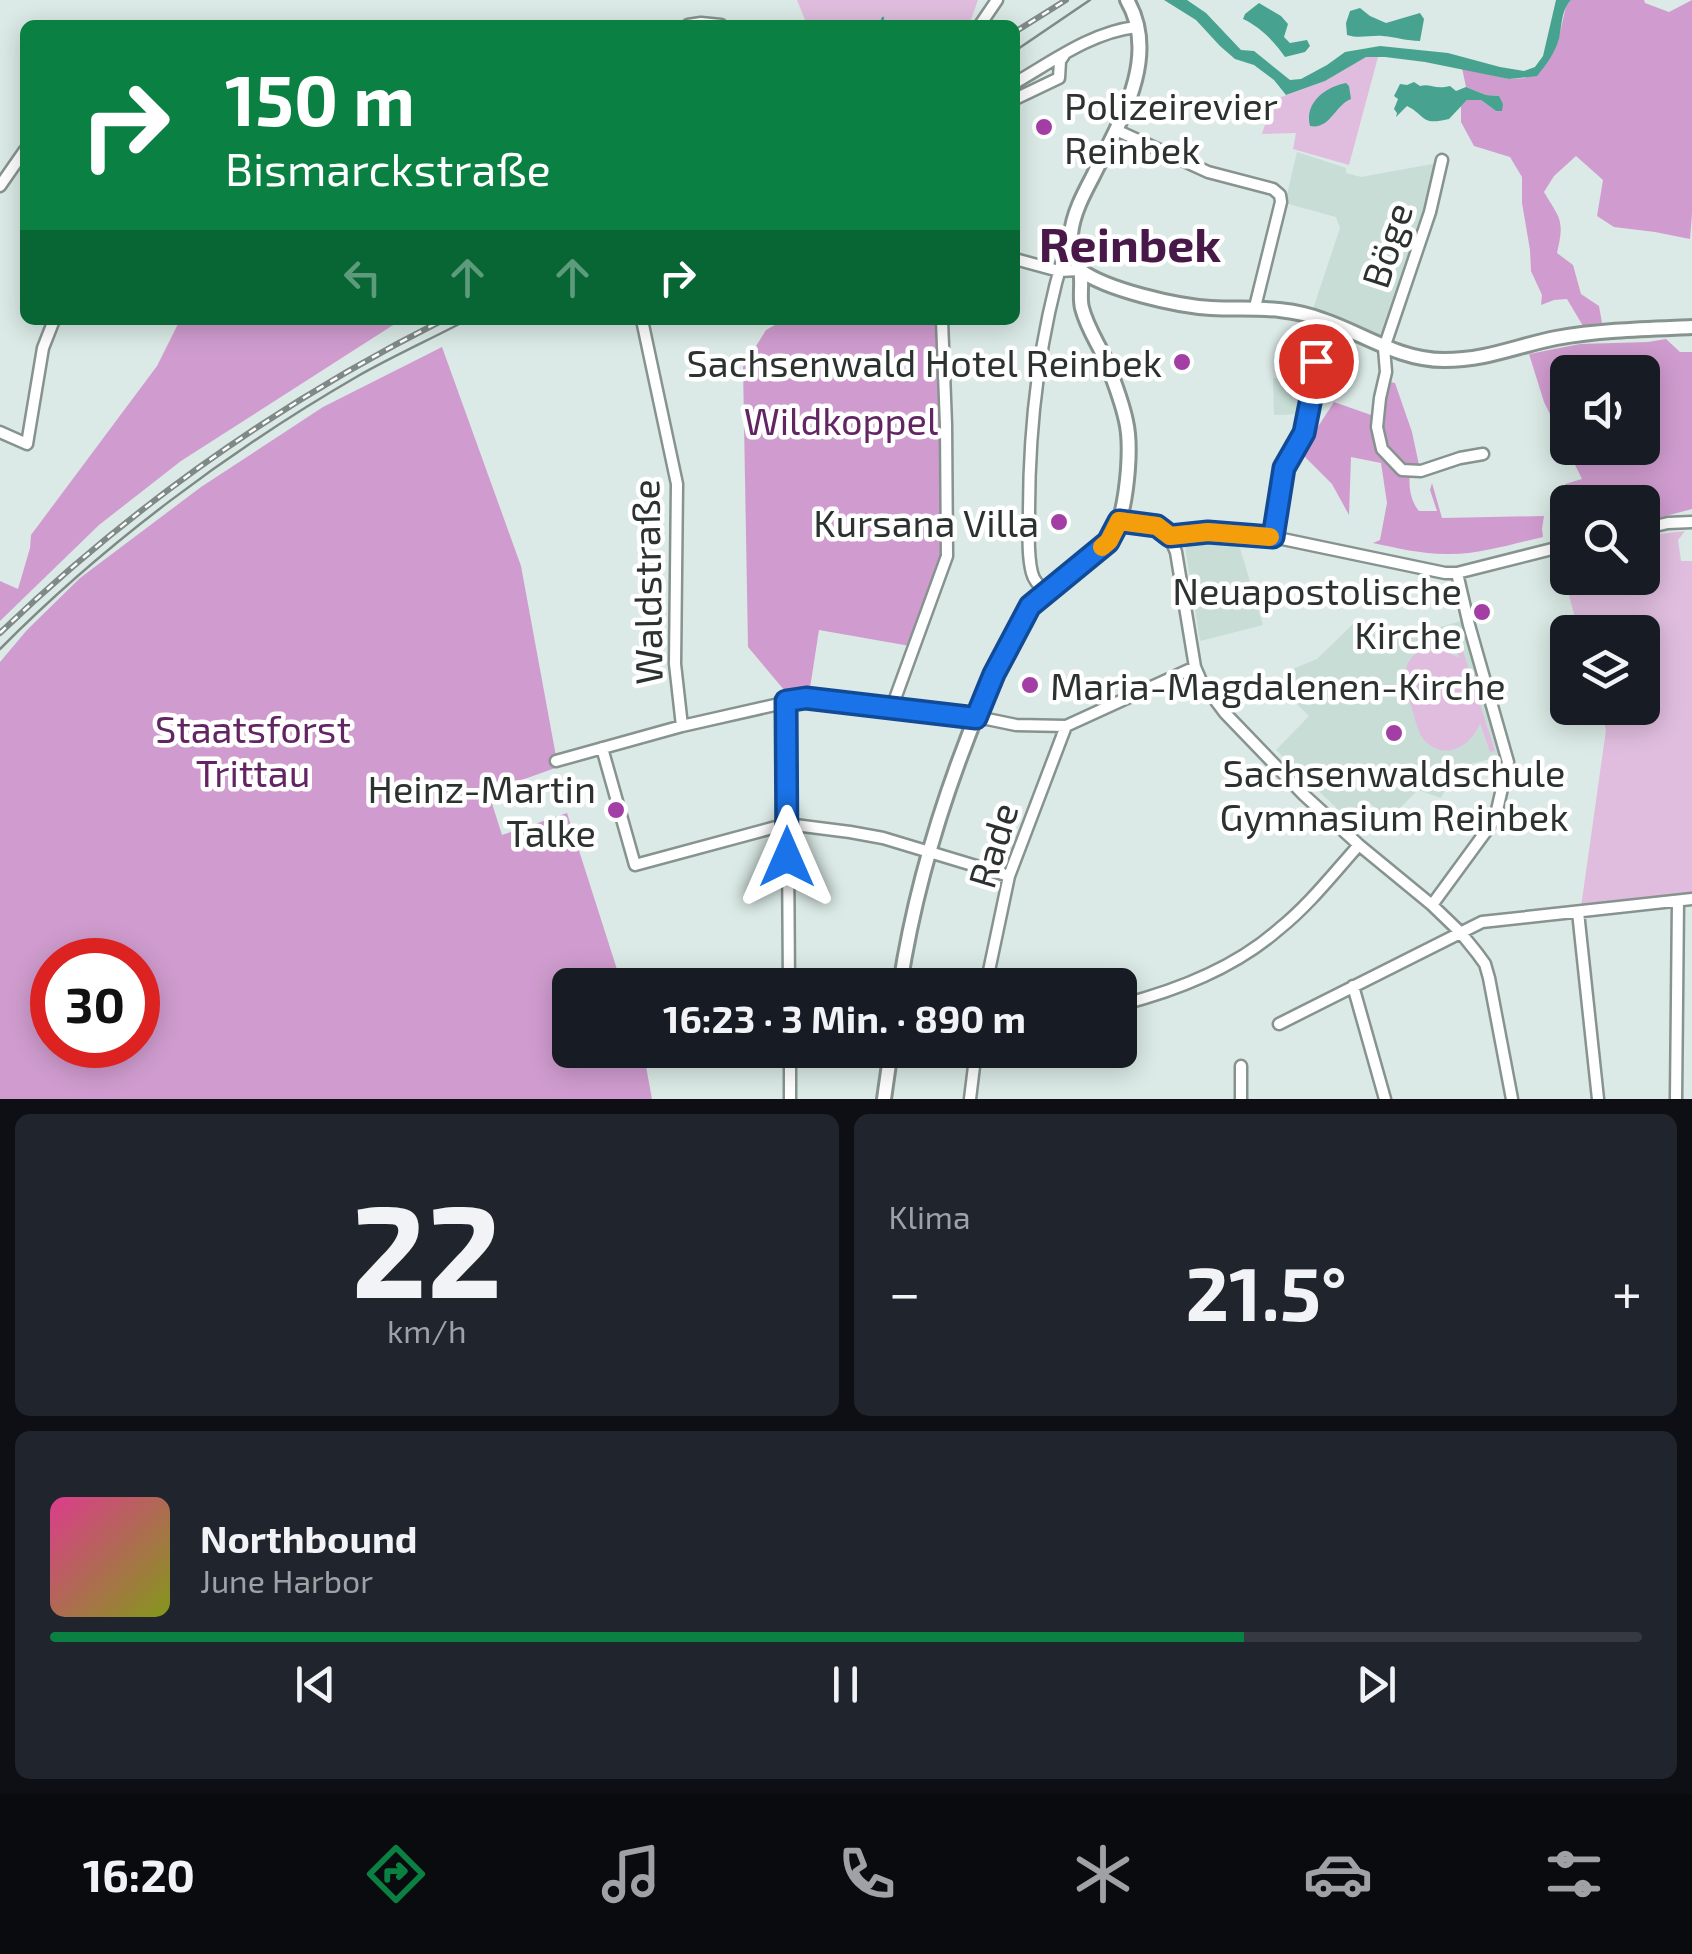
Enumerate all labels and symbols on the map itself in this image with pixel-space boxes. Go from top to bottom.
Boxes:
place label: Polizeirevier Reinbek [1064,82,1278,172]
marker: Polizeirevier Reinbek [1033,116,1055,138]
street label: Böge [1351,197,1421,293]
district label: Reinbek [1039,214,1221,272]
pin [1274,319,1359,404]
place label: Sachsenwald Hotel Reinbek [687,339,1162,385]
marker: Sachsenwald Hotel Reinbek [1171,351,1193,373]
park label: Wildkoppel [744,397,938,443]
street label: Waldstraße [621,479,671,685]
place label: Kursana Villa [813,499,1039,545]
marker: Kursana Villa [1048,511,1070,533]
place label: Neuapostolische Kirche [1172,567,1462,657]
marker: Neuapostolische Kirche [1471,601,1493,623]
place label: Maria-Magdalenen-Kirche [1050,662,1506,708]
marker: Maria-Magdalenen-Kirche [1019,674,1041,696]
park label: Staatsforst Trittau [155,705,351,795]
marker: Sachsenwaldschule Gymnasium Reinbek [1383,722,1405,744]
place label: Sachsenwaldschule Gymnasium Reinbek [1220,749,1568,839]
place label: Heinz-Martin Talke [368,765,596,855]
street label: Rade [957,797,1027,893]
marker: Heinz-Martin Talke [605,799,627,821]
position arrow [735,805,839,909]
speed limit sign: 30 [30,938,160,1068]

